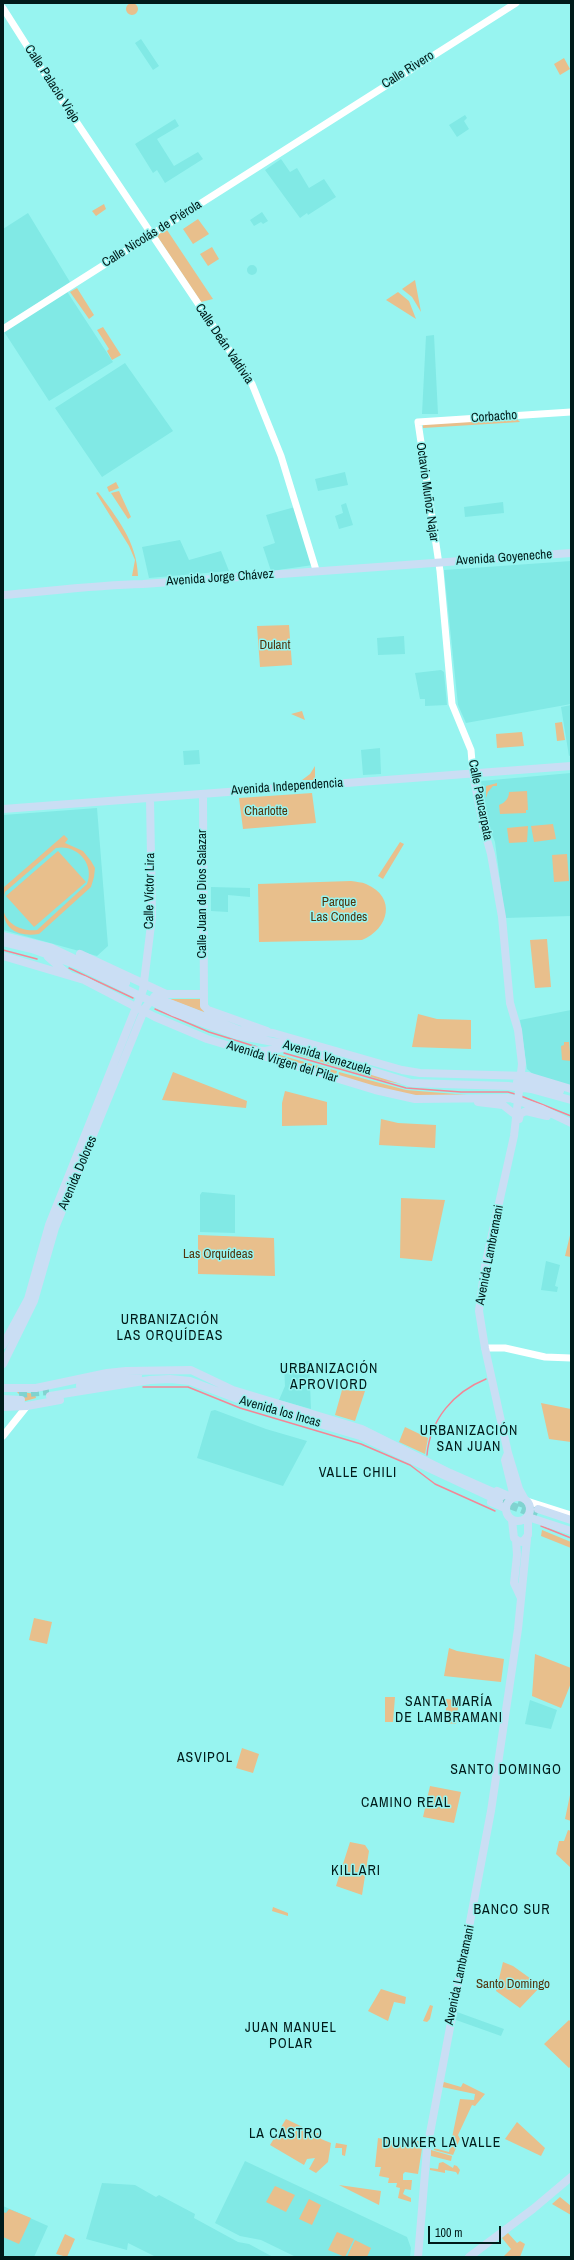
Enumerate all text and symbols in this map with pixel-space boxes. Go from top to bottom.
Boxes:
street label: Calle Palacio Viejo [21,42,83,126]
street label: Calle Rivero [379,48,437,92]
street label: Calle Nicolás de Piérola [99,197,205,271]
street label: Calle Deán Valdivia [191,301,257,387]
street label: Corbacho [470,408,518,426]
street label: Octavio Muñoz Najar [412,441,442,543]
street label: Avenida Goyeneche [455,547,553,569]
street label: Avenida Jorge Chávez [166,566,274,590]
park label: Dulant [260,638,290,654]
street label: Calle Paucarpata [465,758,495,842]
street label: Avenida Independencia [230,775,344,799]
park label: Charlotte [244,804,288,820]
street label: Calle Juan de Dios Salazar [195,829,211,959]
street label: Calle Víctor Lira [142,853,158,929]
park label: Parque Las Condes [311,895,367,926]
street label: Avenida Venezuela [281,1037,373,1079]
street label: Avenida Virgen del Pilar [225,1038,339,1086]
street label: Avenida Dolores [55,1134,101,1212]
street label: Avenida Lambramani [473,1204,507,1306]
park label: Las Orquídeas [183,1247,253,1263]
district label: URBANIZACIÓN LAS ORQUÍDEAS [117,1312,223,1344]
district label: URBANIZACIÓN APROVIORD [280,1361,378,1394]
street label: Avenida los Incas [237,1393,323,1431]
district label: URBANIZACIÓN SAN JUAN [420,1423,518,1456]
district label: VALLE CHILI [319,1465,397,1481]
district label: SANTA MARÍA DE LAMBRAMANI [395,1694,503,1726]
district label: ASVIPOL [177,1750,233,1766]
district label: SANTO DOMINGO [450,1762,562,1778]
district label: CAMINO REAL [361,1795,451,1811]
district label: KILLARI [331,1863,381,1879]
district label: BANCO SUR [473,1902,551,1918]
street label: Avenida Lambramani [442,1924,478,2026]
park label: Santo Domingo [476,1977,550,1993]
district label: JUAN MANUEL POLAR [245,2020,337,2052]
district label: LA CASTRO [249,2126,323,2142]
district label: DUNKER LA VALLE [383,2135,501,2151]
scale bar [430,2218,503,2244]
text: 100 m [435,2225,462,2241]

